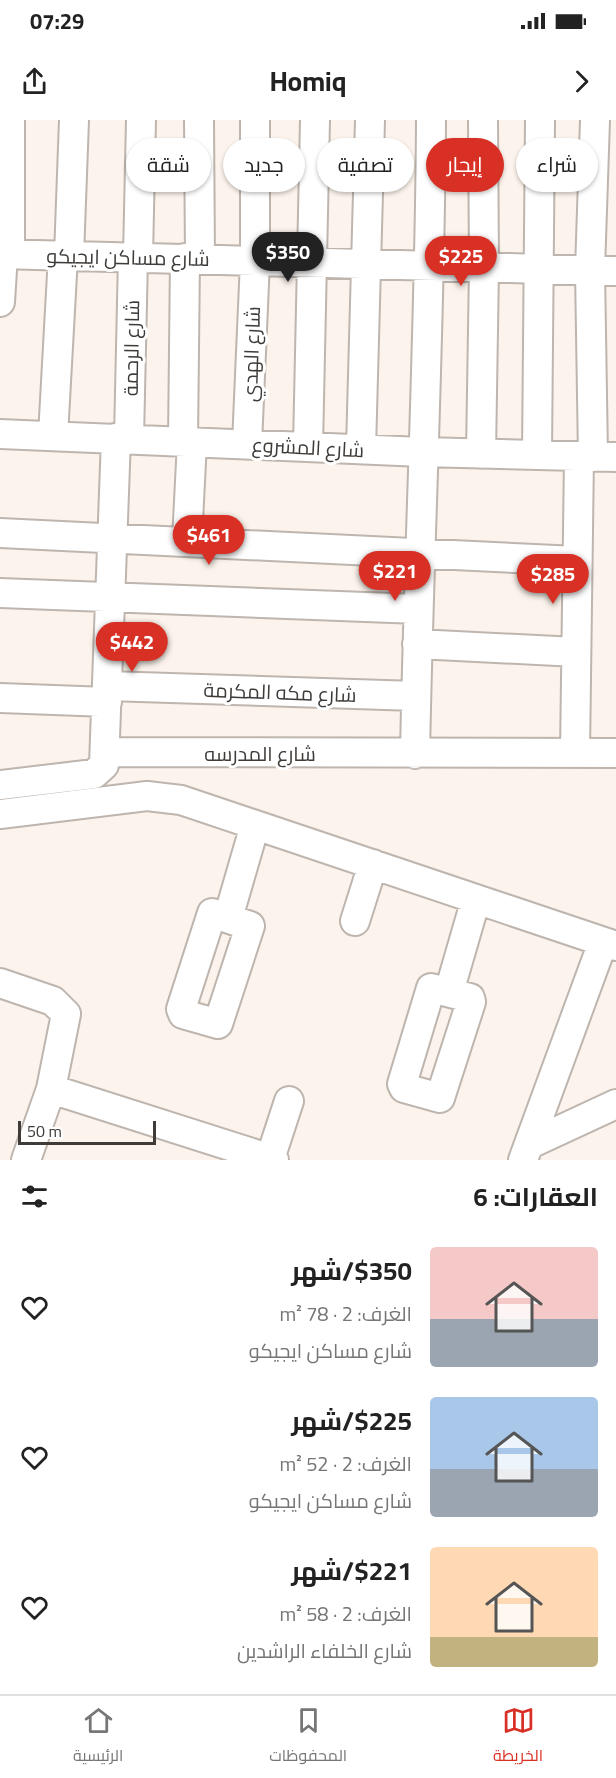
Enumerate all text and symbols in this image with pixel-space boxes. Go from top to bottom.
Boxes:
text: 07:29 [30,0,84,42]
text: Homiq [270,56,346,106]
icon: share [18,65,51,98]
icon: forward [565,65,598,98]
chip: شقة [126,138,211,192]
chip: جديد [223,138,305,192]
chip: تصفية [317,138,414,192]
chip: إيجار [426,138,504,192]
chip: شراء [516,138,598,192]
pin: $350 [252,232,324,283]
text: $350 [266,233,310,270]
pin: $225 [425,236,497,287]
street label: شارع مساكن ايجيكو [46,237,210,277]
text: $225 [439,237,483,274]
street label: شارع الرحمة [112,300,150,396]
street label: شارع الهدي [231,305,271,403]
street label: شارع المشروع [251,426,365,468]
pin: $461 [173,515,245,566]
text: $461 [187,516,231,553]
pin: $221 [359,551,431,602]
text: $221 [373,552,417,589]
pin: $285 [517,554,589,605]
text: $285 [531,555,575,592]
pin: $442 [96,622,168,673]
text: $442 [110,623,154,660]
street label: شارع مكه المكرمة [203,671,357,713]
street label: شارع المدرسه [204,735,316,772]
text: 50 m [27,1116,62,1146]
scale bar [18,1118,156,1145]
text: العقارات: 6 [473,1172,598,1221]
icon: filters [18,1180,51,1213]
text: $350/شهر [291,1246,412,1295]
icon: home [478,1271,550,1343]
icon: heart [18,1291,51,1324]
text: الغرف: 2 · 78 m² [279,1295,412,1332]
text: شارع مساكن ايجيكو [249,1332,412,1369]
text: $225/شهر [291,1396,412,1445]
icon: home [478,1421,550,1493]
icon: heart [18,1441,51,1474]
text: الغرف: 2 · 52 m² [279,1445,412,1482]
text: شارع مساكن ايجيكو [249,1482,412,1519]
text: $221/شهر [291,1546,412,1595]
icon: home [478,1571,550,1643]
icon: heart [18,1591,51,1624]
text: الغرف: 2 · 58 m² [279,1595,412,1632]
text: شارع الخلفاء الراشدين [237,1632,412,1669]
tab: الرئيسية [73,1704,123,1770]
tab: المحفوظات [269,1704,347,1770]
tab: الخريطة [493,1704,543,1770]

